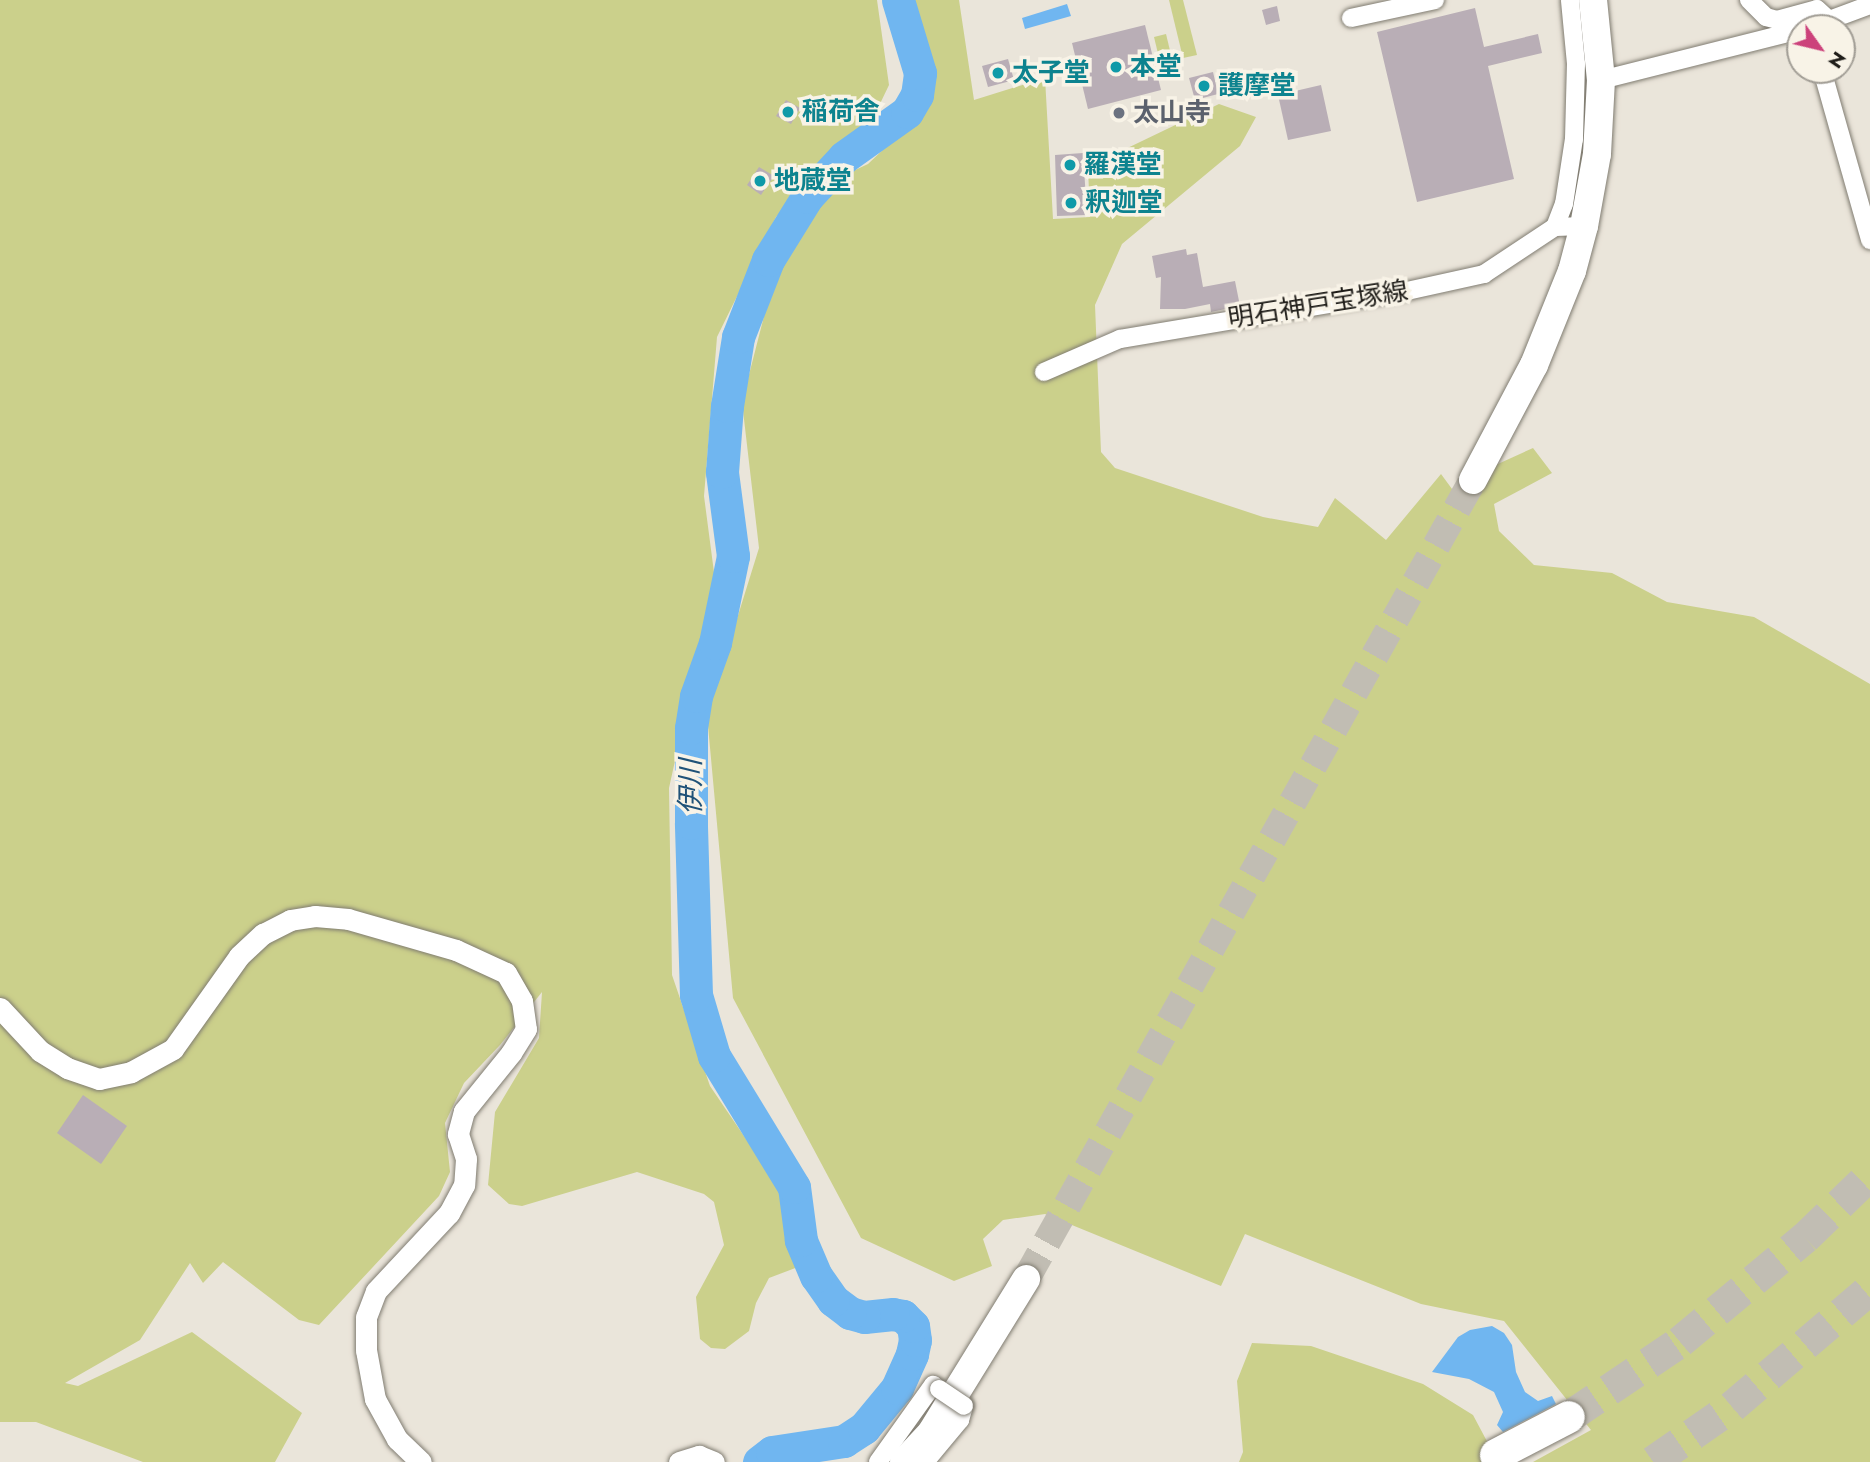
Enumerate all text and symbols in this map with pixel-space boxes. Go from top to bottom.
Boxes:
north arrow [1786,14,1856,84]
text: N [1822,46,1853,74]
place label: 本堂 [1130,51,1182,83]
place label: 太子堂 [1012,57,1090,89]
marker: 本堂 [1108,59,1124,75]
marker: 太子堂 [990,65,1006,81]
place label: 護摩堂 [1218,70,1296,102]
marker: 護摩堂 [1196,78,1212,94]
place label: 稲荷舎 [802,96,880,128]
place label: 太山寺 [1133,97,1211,129]
marker: 稲荷舎 [780,104,796,120]
marker: 太山寺 [1111,105,1127,121]
place label: 羅漢堂 [1084,149,1162,181]
marker: 羅漢堂 [1062,157,1078,173]
place label: 地蔵堂 [774,165,852,197]
marker: 地蔵堂 [752,173,768,189]
place label: 釈迦堂 [1085,187,1163,219]
marker: 釈迦堂 [1063,195,1079,211]
street label: 明石神戸宝塚線 [1226,275,1410,335]
water label: 伊川 [674,759,708,815]

